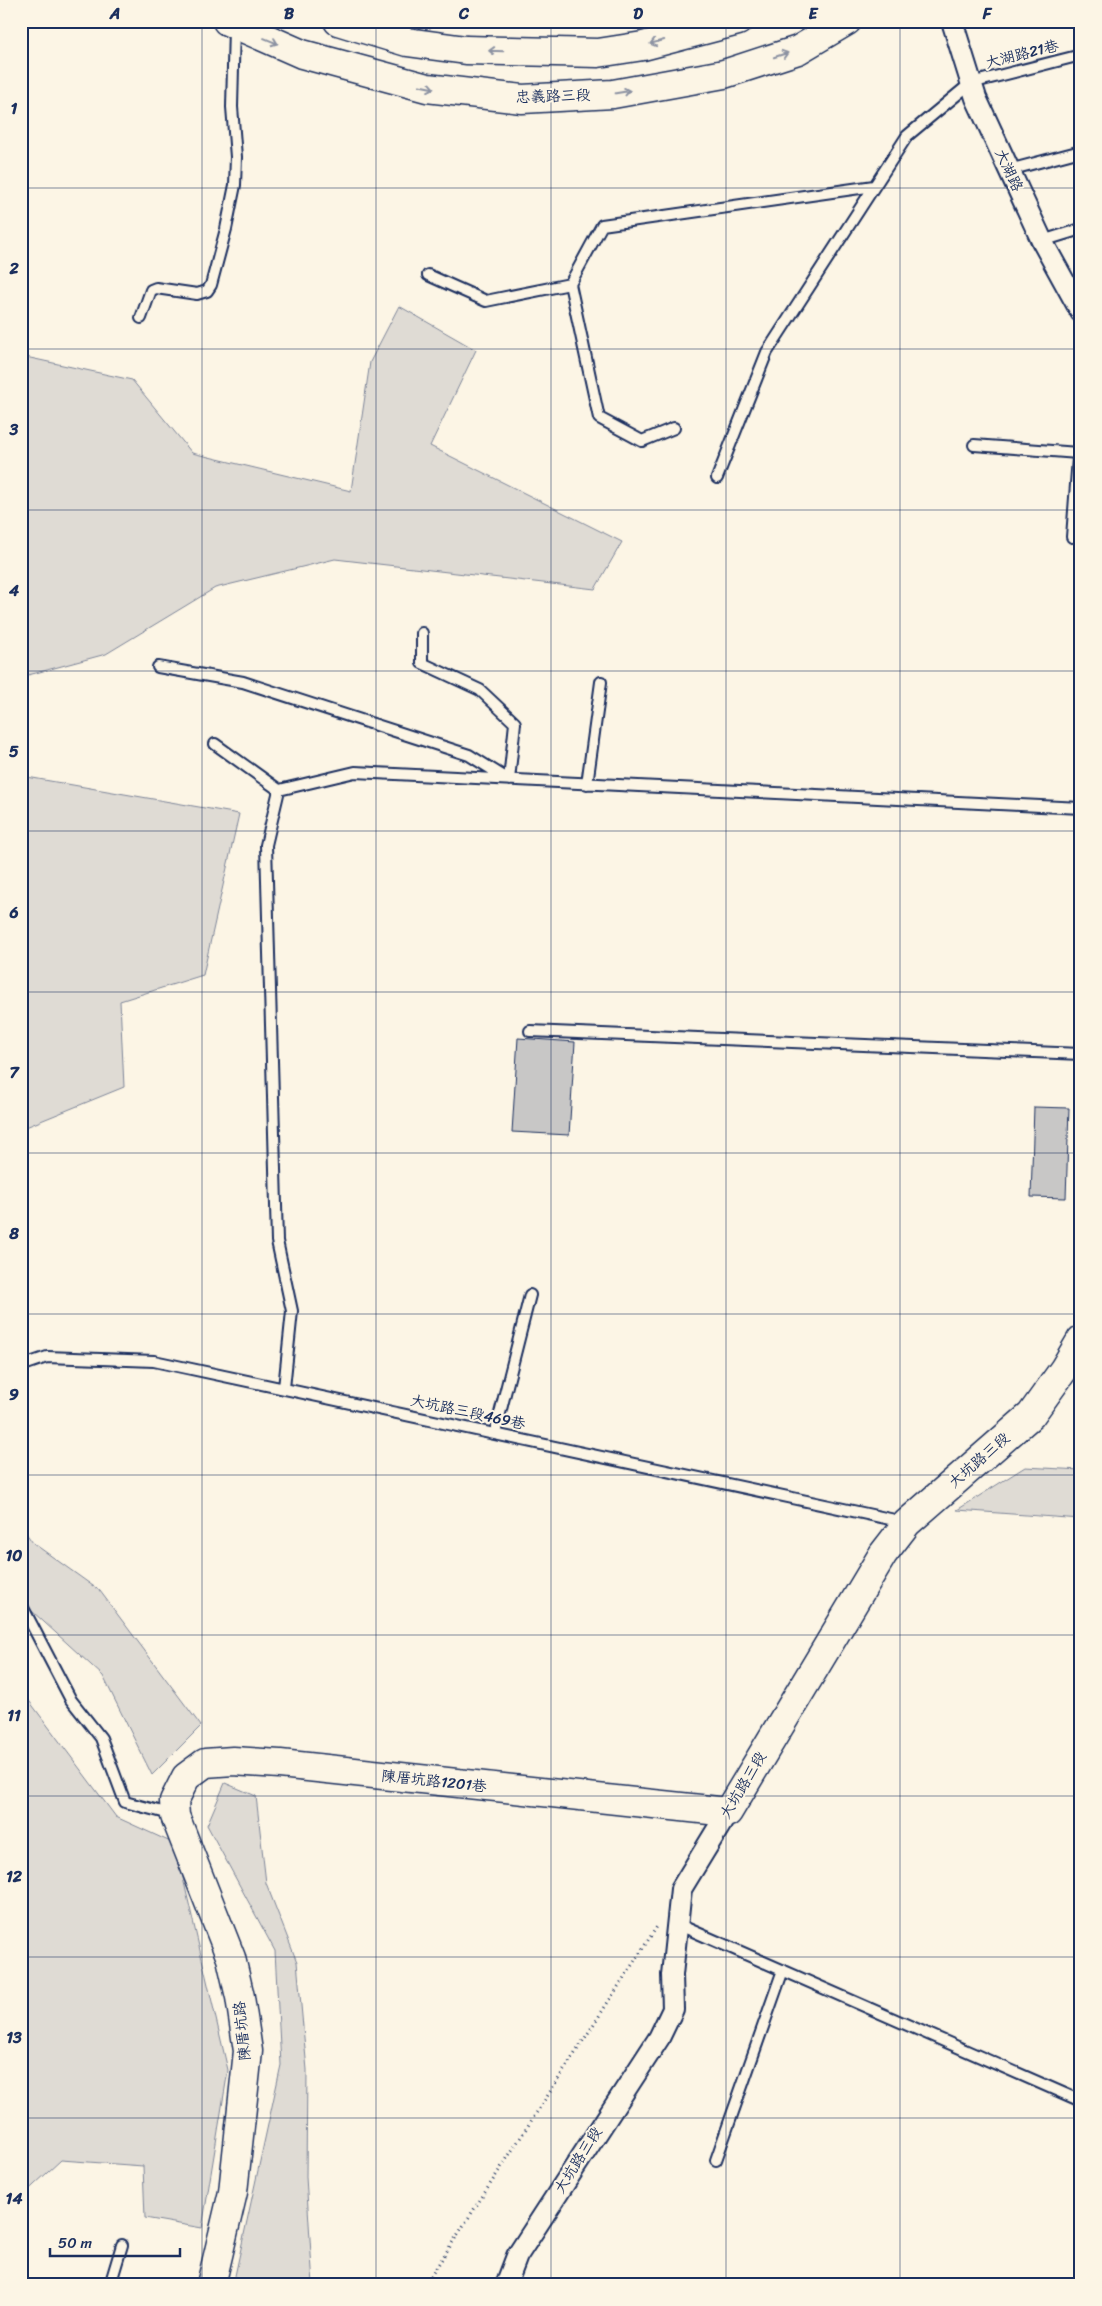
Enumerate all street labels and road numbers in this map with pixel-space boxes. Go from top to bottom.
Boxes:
street label: 大湖路21巷 [982,32,1062,76]
street label: 忠義路三段 [515,82,591,110]
street label: 大湖路 [988,144,1030,196]
street label: 大坑路三段469巷 [408,1387,528,1437]
street label: 大坑路三段 [942,1426,1016,1494]
street label: 大坑路三段 [713,1746,773,1824]
street label: 陳厝坑路1201巷 [380,1763,488,1799]
street label: 陳厝坑路 [226,2000,258,2062]
street label: 大坑路三段 [547,2121,609,2199]

